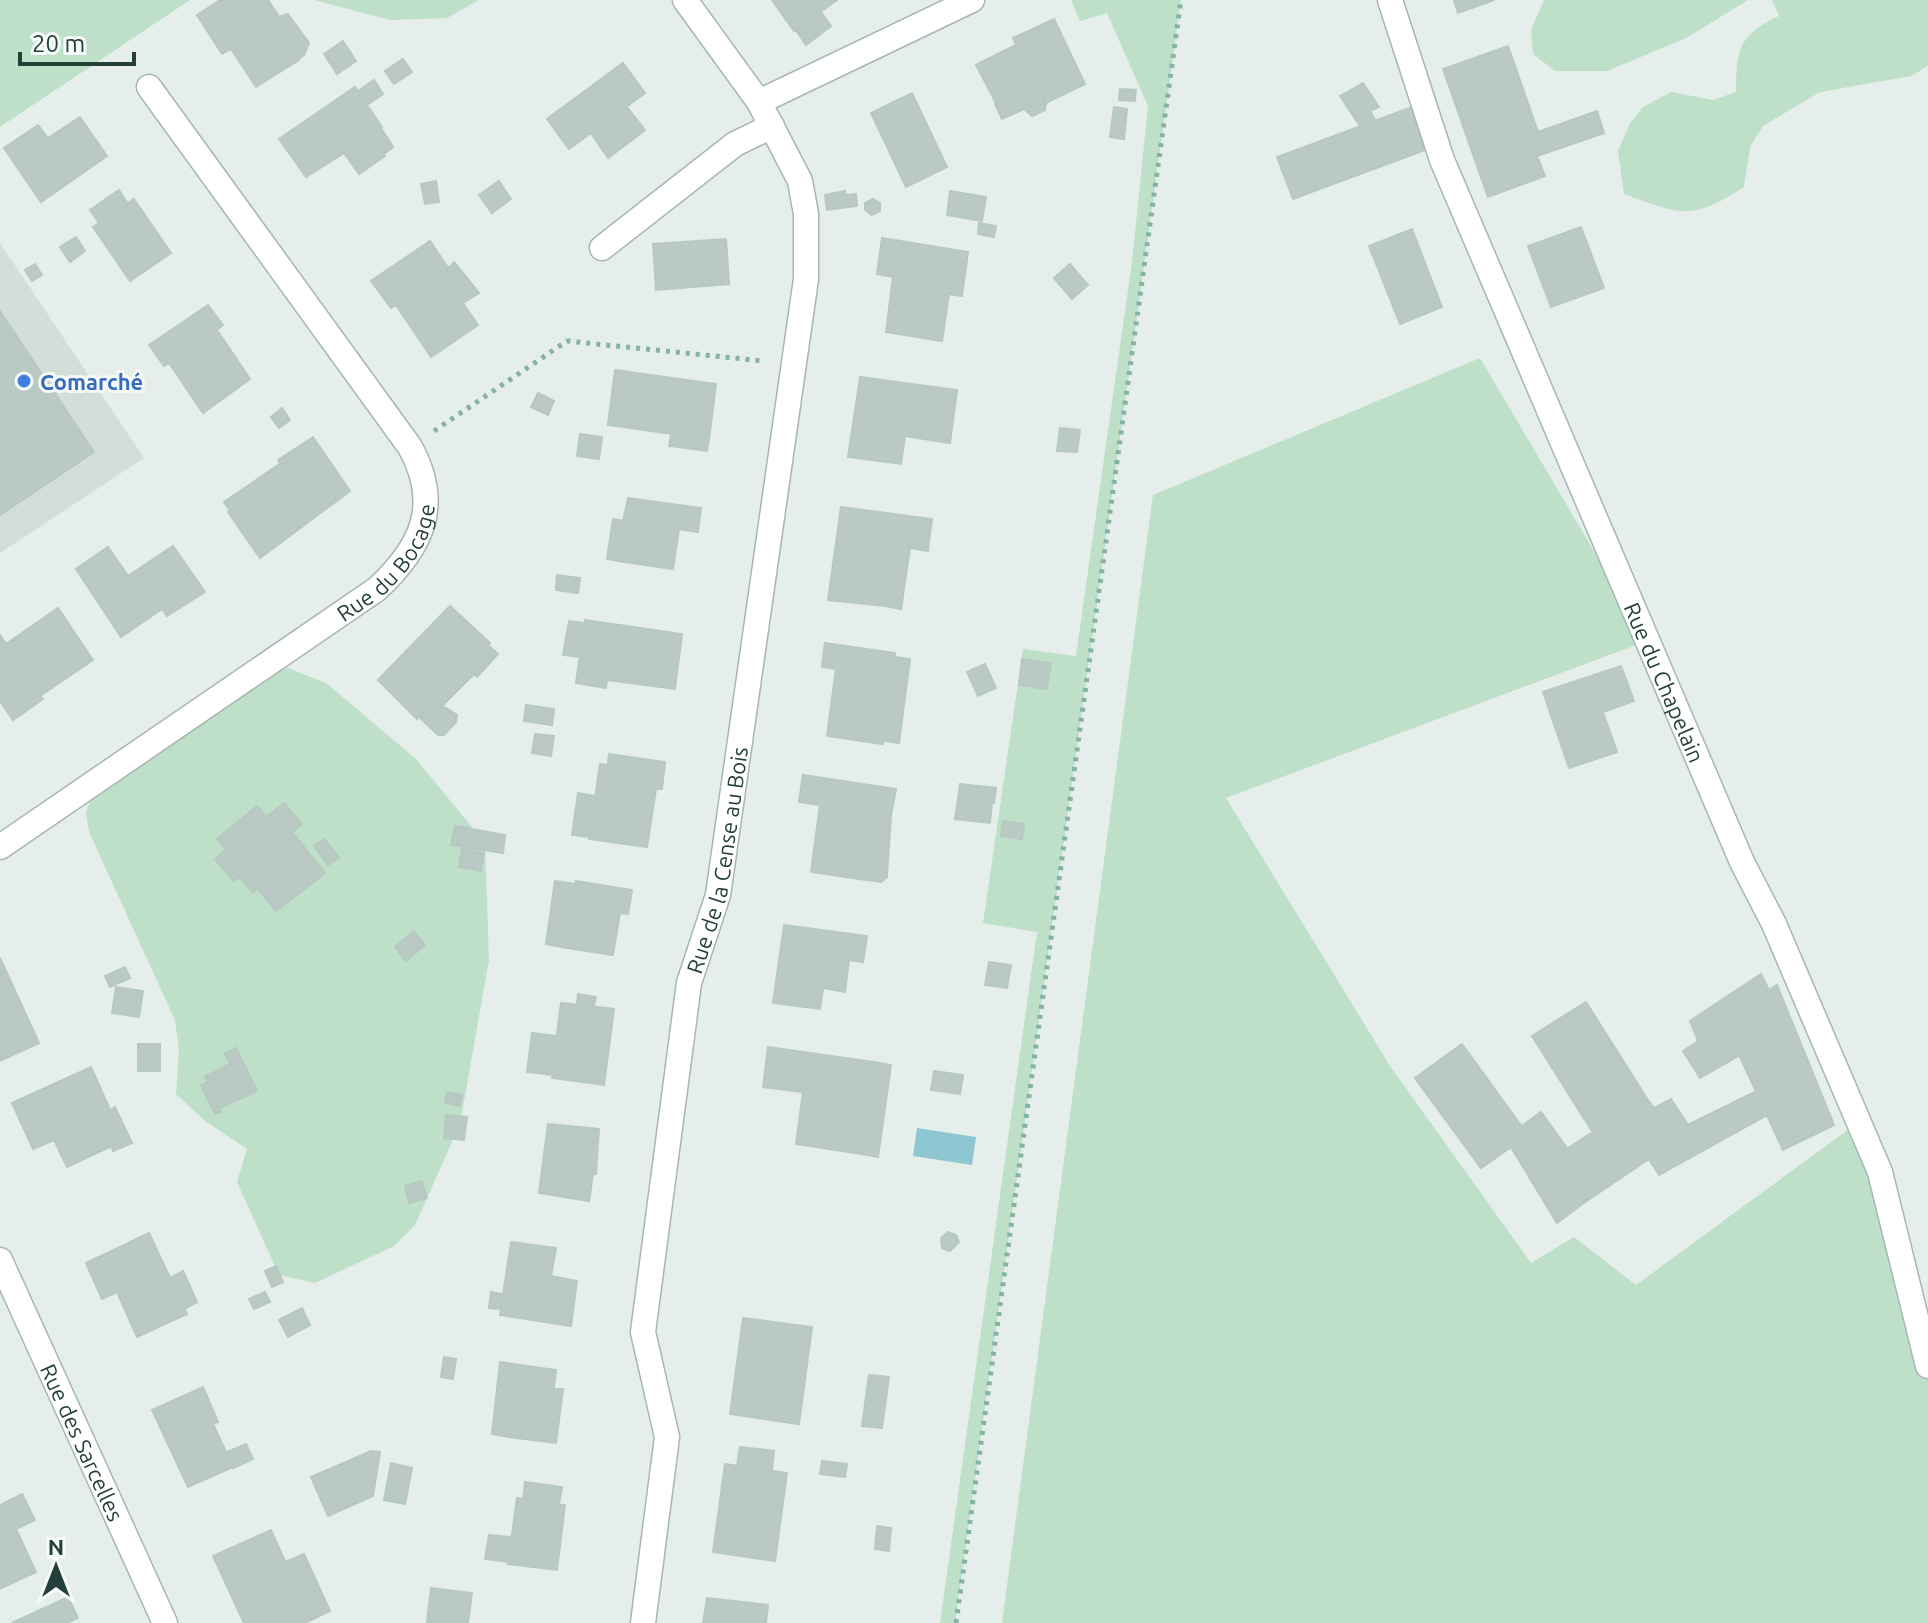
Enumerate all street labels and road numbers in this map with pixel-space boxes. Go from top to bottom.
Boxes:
street label: Rue du Bocage [332,502,438,626]
street label: Rue du Chapelain [1620,598,1710,766]
street label: Rue de la Cense au Bois [681,745,752,976]
street label: Rue des Sarcelles [36,1360,129,1525]

